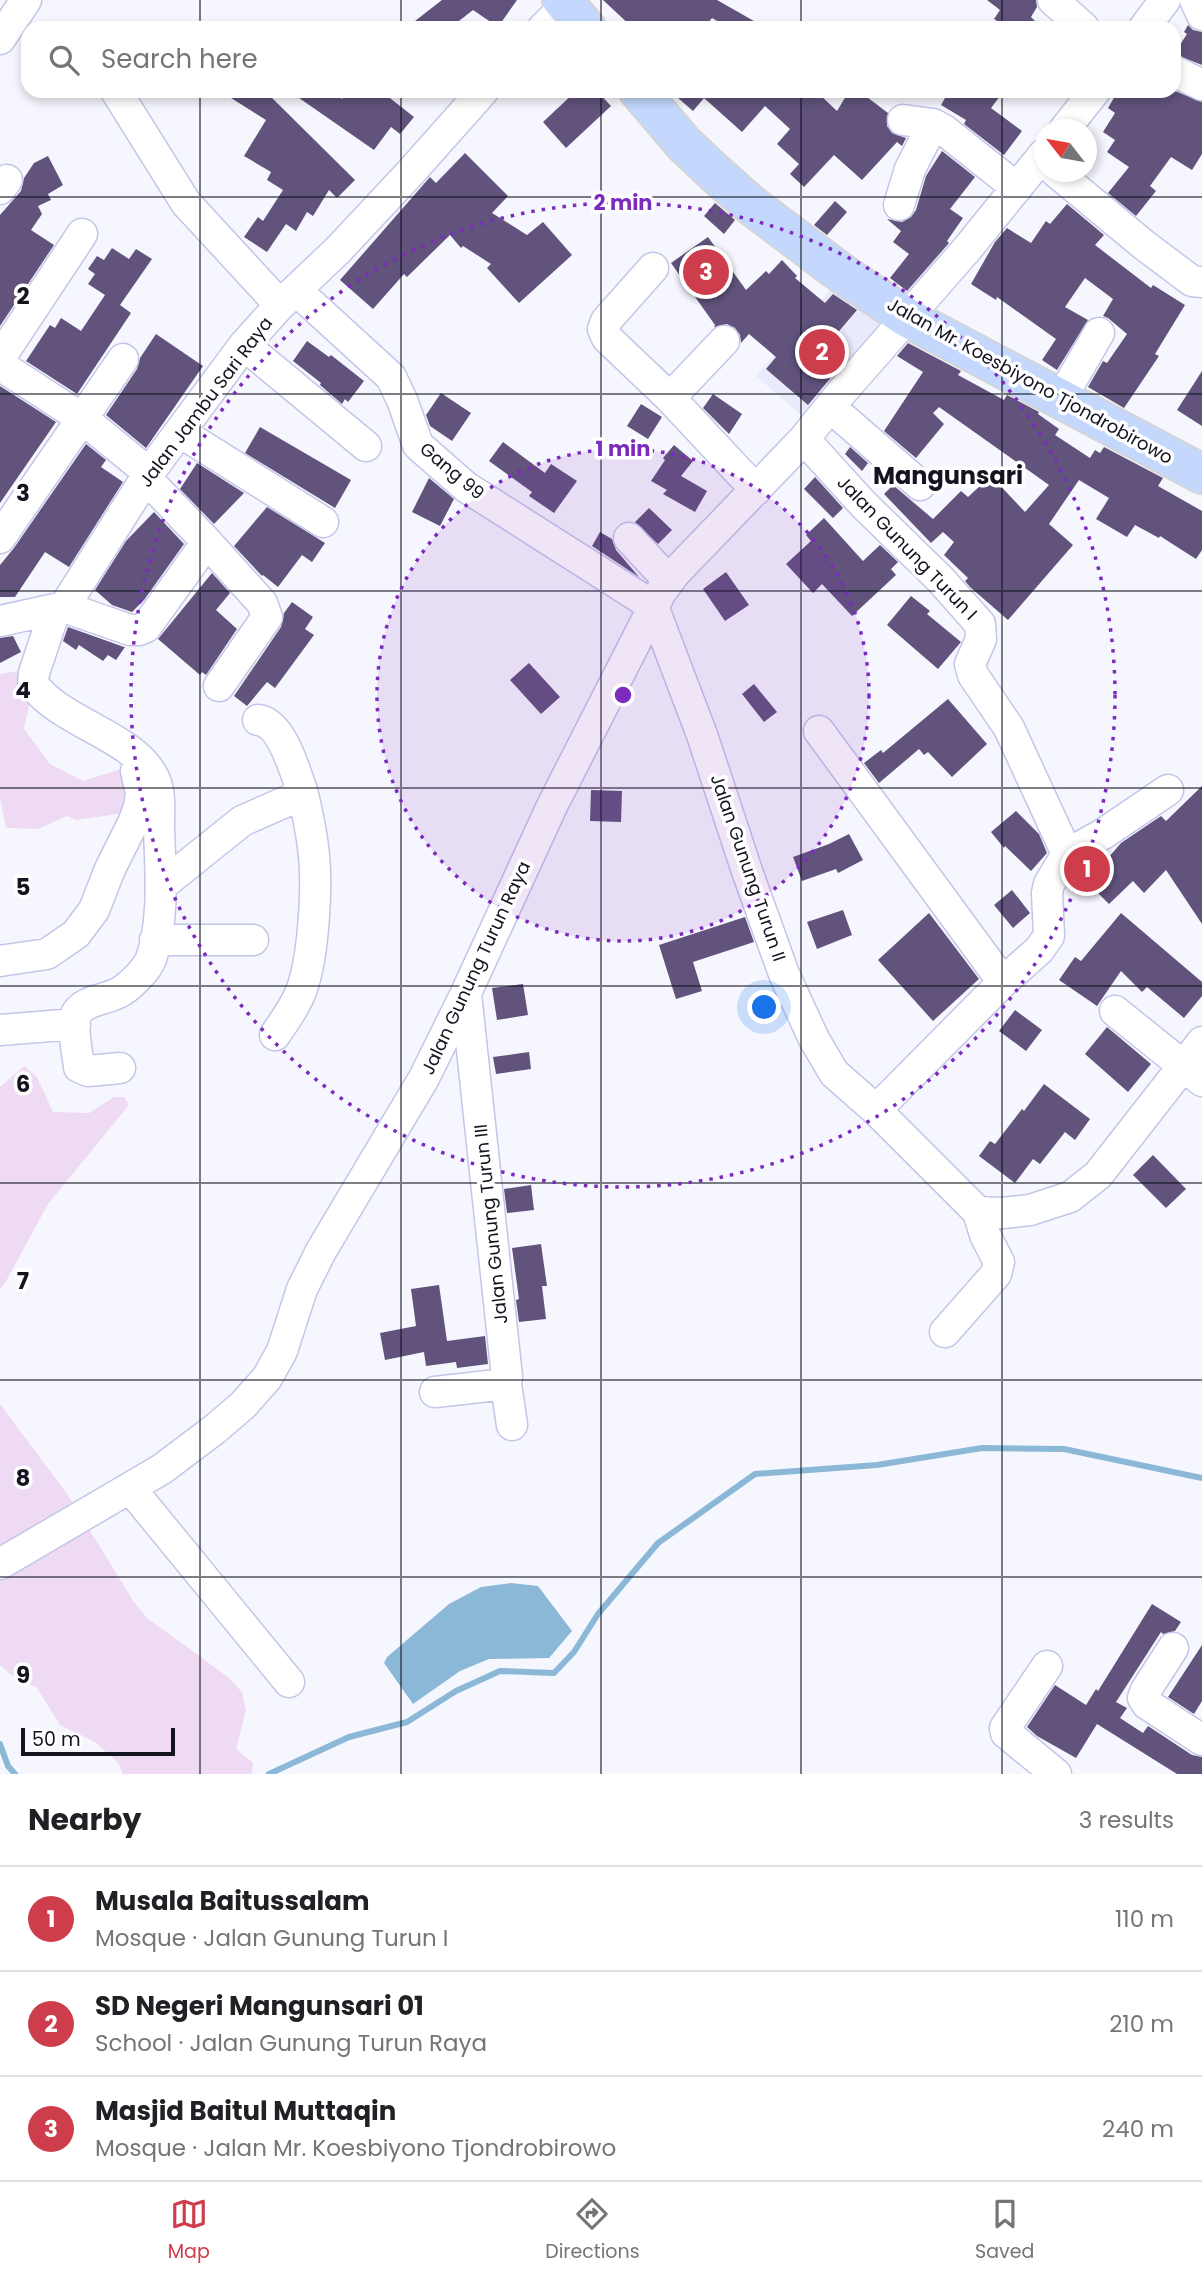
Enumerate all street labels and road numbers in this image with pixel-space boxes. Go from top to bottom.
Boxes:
street label: Jalan Mr. Koesbiyono Tjondrobirowo [883,291,1178,470]
street label: Jalan Jambu Sari Raya [133,311,278,492]
street label: Gang 99 [415,436,490,505]
street label: Jalan Gunung Turun I [832,470,983,625]
street label: Jalan Gunung Turun II [705,771,792,965]
street label: Jalan Gunung Turun Raya [415,857,536,1079]
street label: Jalan Gunung Turun III [468,1123,513,1325]

